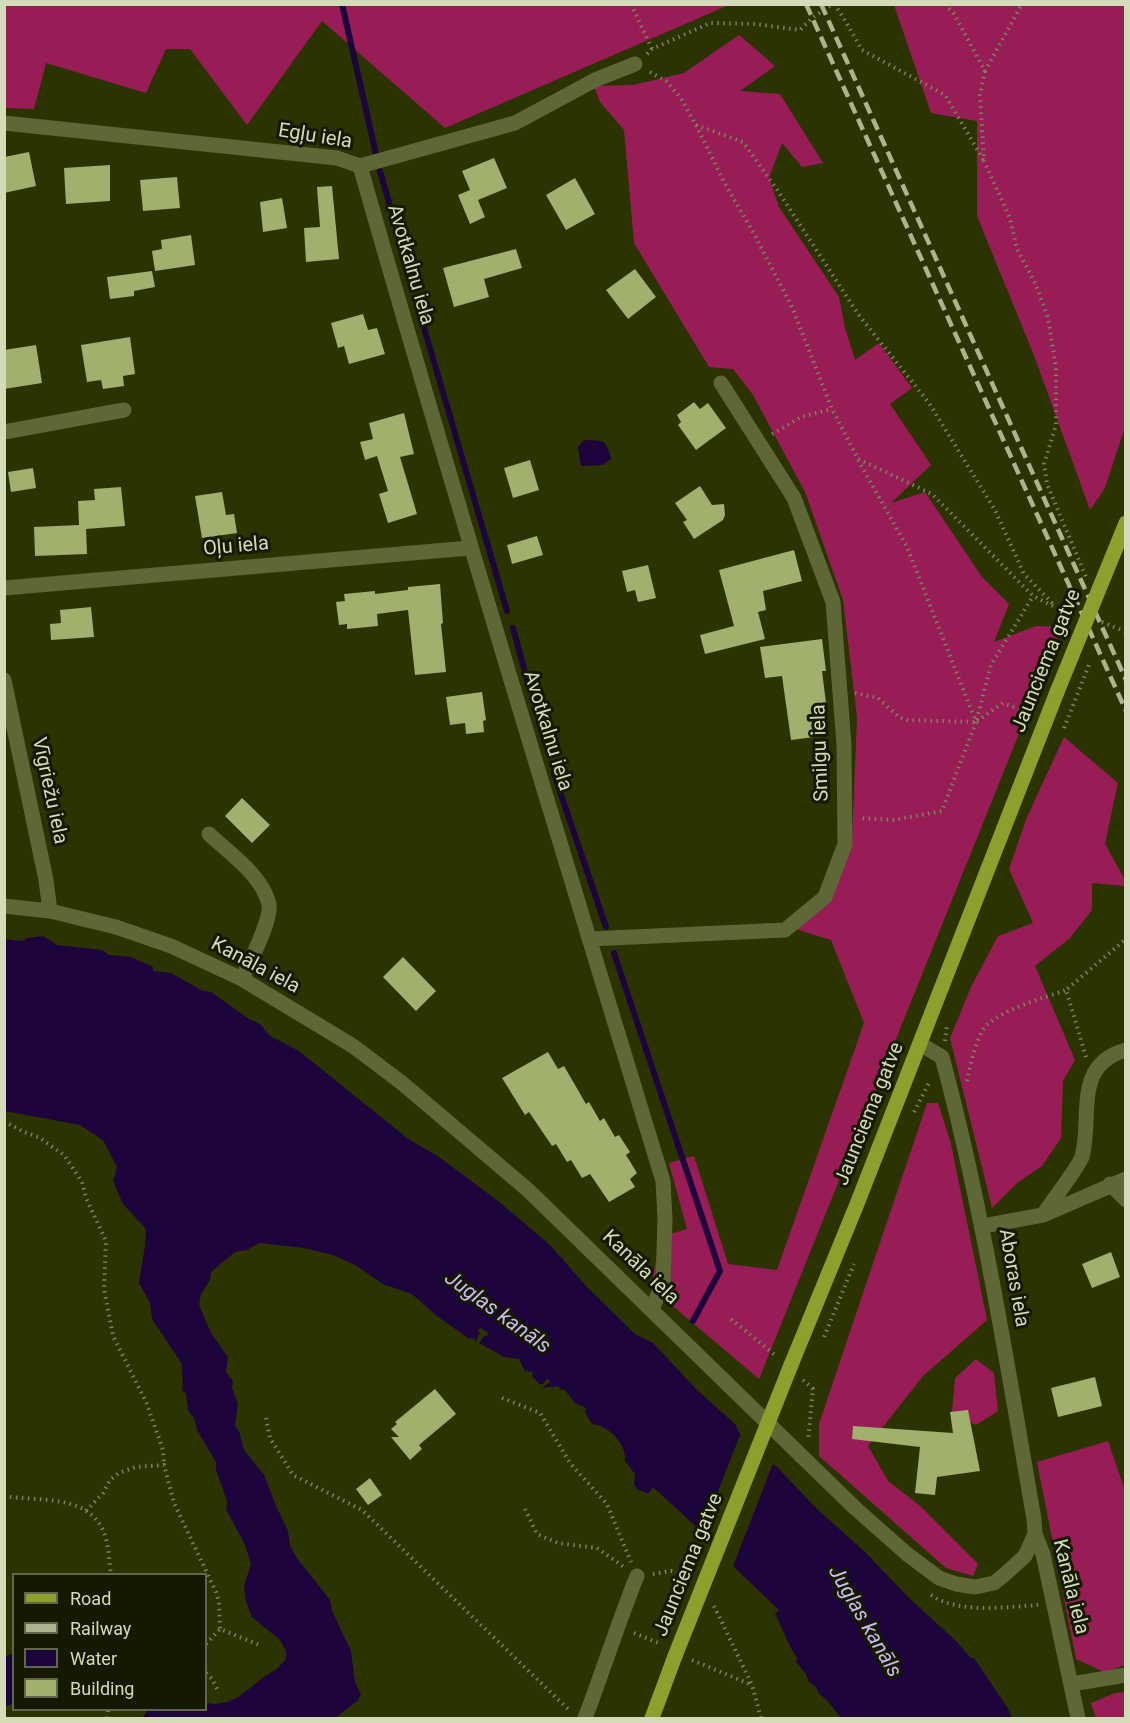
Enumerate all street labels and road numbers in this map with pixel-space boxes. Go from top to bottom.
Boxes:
street label: Egļu iela [276,119,354,155]
street label: Avotkalnu iela [381,202,439,328]
street label: Oļu iela [202,532,270,562]
street label: Jaunciema gatve [1007,586,1087,736]
street label: Avotkalnu iela [517,668,577,794]
street label: Smilgu iela [807,704,835,802]
street label: Vīgriežu iela [26,736,72,846]
street label: Kanāla iela [206,933,304,999]
street label: Jaunciema gatve [830,1039,910,1189]
street label: Kanāla iela [597,1226,683,1310]
street label: Aboras iela [993,1227,1033,1329]
street label: Jaunciema gatve [649,1490,729,1640]
street label: Kanāla iela [1047,1537,1093,1637]

